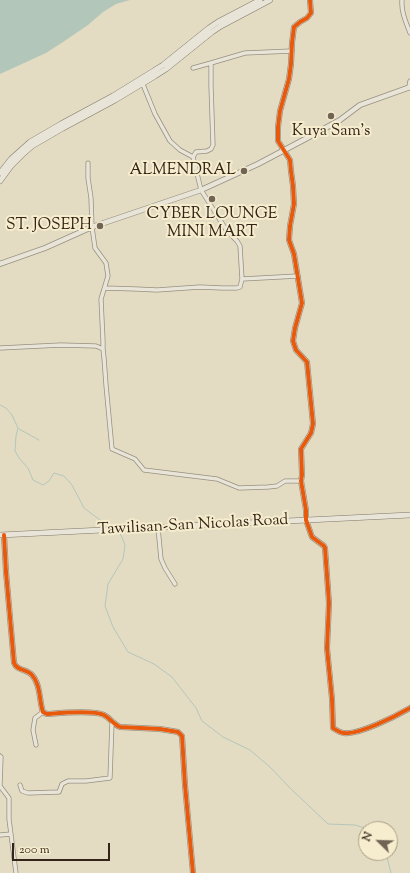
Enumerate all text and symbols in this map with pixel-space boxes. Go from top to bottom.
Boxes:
marker: Kuya Sam's [326,111,336,121]
place label: Kuya Sam's [292,122,370,142]
place label: ALMENDRAL [129,161,236,181]
marker: ALMENDRAL [239,166,249,176]
marker: CYBER LOUNGE MINI MART [207,194,217,204]
place label: CYBER LOUNGE MINI MART [147,205,277,243]
place label: ST. JOSEPH [6,216,92,236]
marker: ST. JOSEPH [95,221,105,231]
street label: Tawilisan-San Nicolas Road [97,511,289,541]
north arrow [358,821,398,861]
text: N [359,830,377,844]
scale bar [14,835,112,861]
text: 200 m [19,841,50,859]

